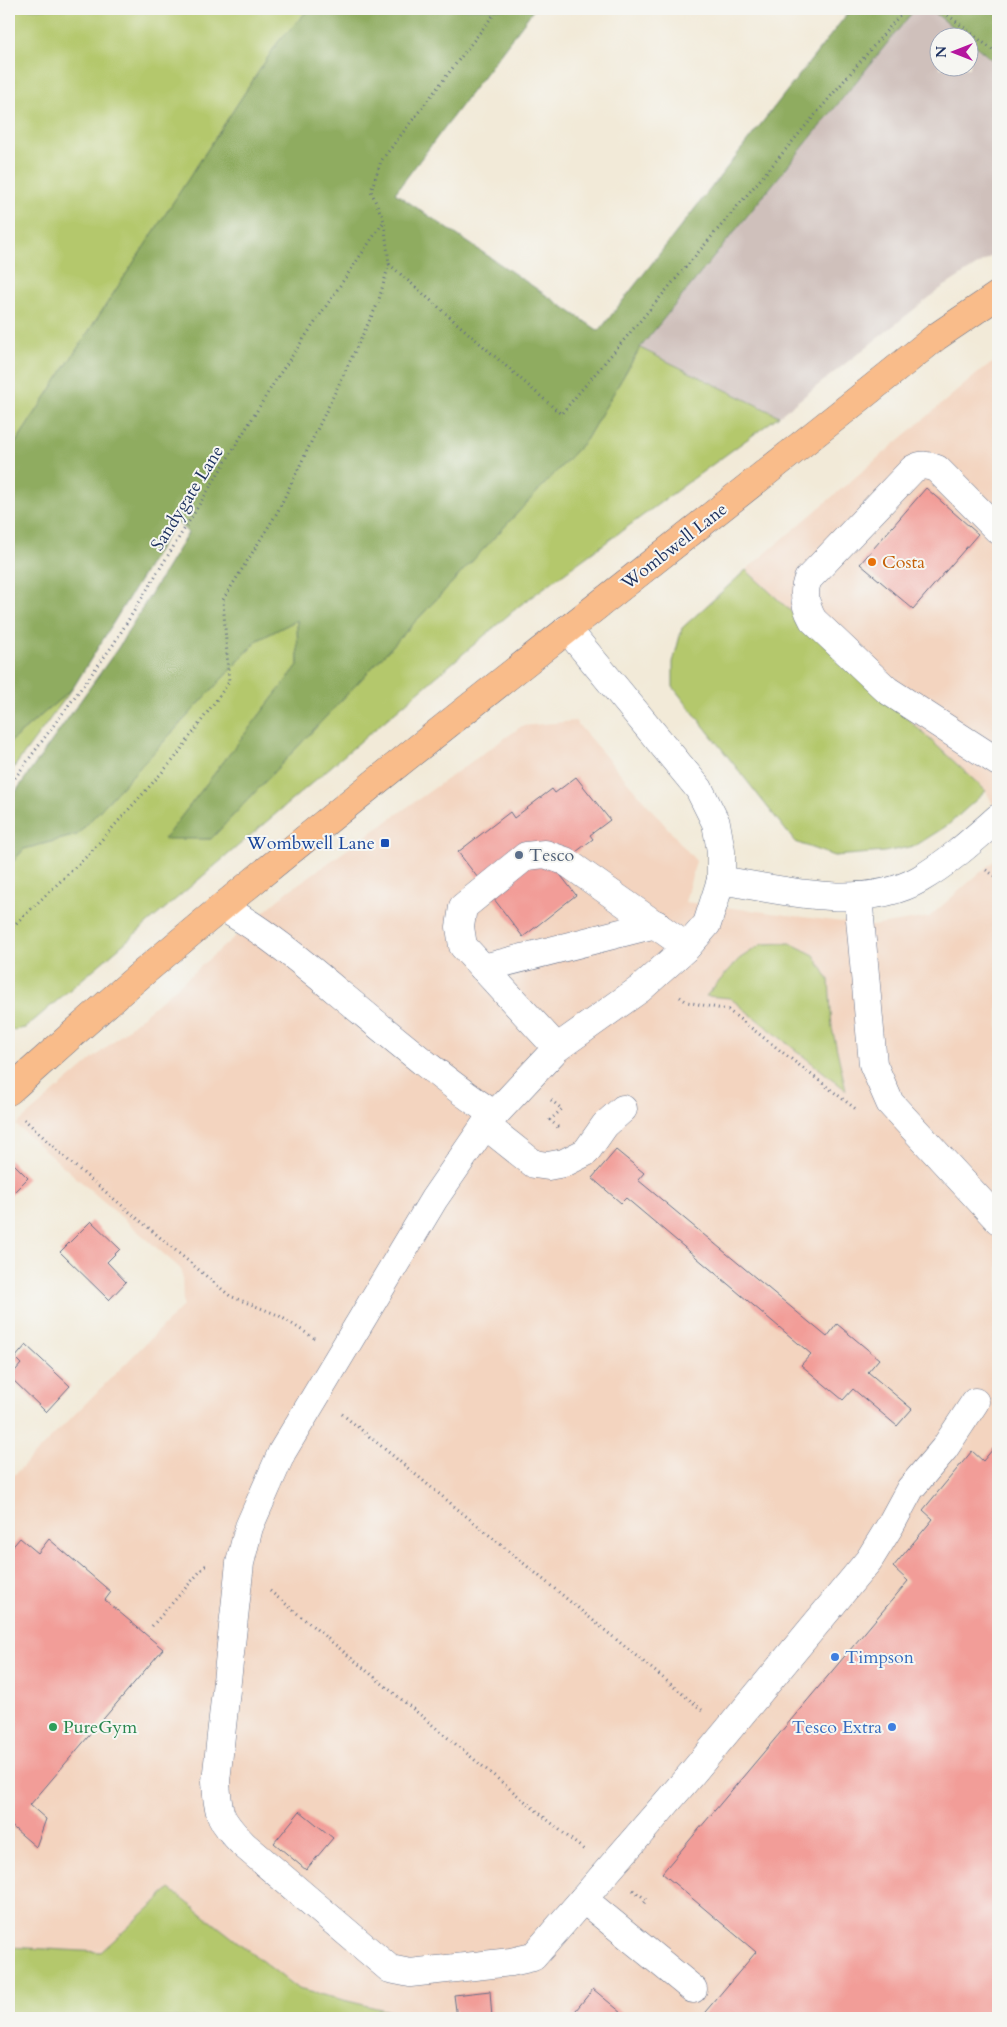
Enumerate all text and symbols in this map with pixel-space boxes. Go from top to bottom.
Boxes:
north arrow [930,28,980,78]
text: N [932,46,951,58]
street label: Sandygate Lane [145,441,230,556]
street label: Wombwell Lane [615,497,733,596]
place label: Costa [882,550,925,575]
marker: Costa [866,556,878,568]
place label: Wombwell Lane [246,831,375,856]
marker: Wombwell Lane [379,837,391,849]
place label: Tesco [529,843,575,868]
marker: Tesco [513,849,525,861]
place label: Timpson [845,1645,915,1670]
marker: Timpson [829,1651,841,1663]
place label: PureGym [63,1715,138,1740]
place label: Tesco Extra [792,1715,882,1740]
marker: PureGym [47,1721,59,1733]
marker: Tesco Extra [886,1721,898,1733]

